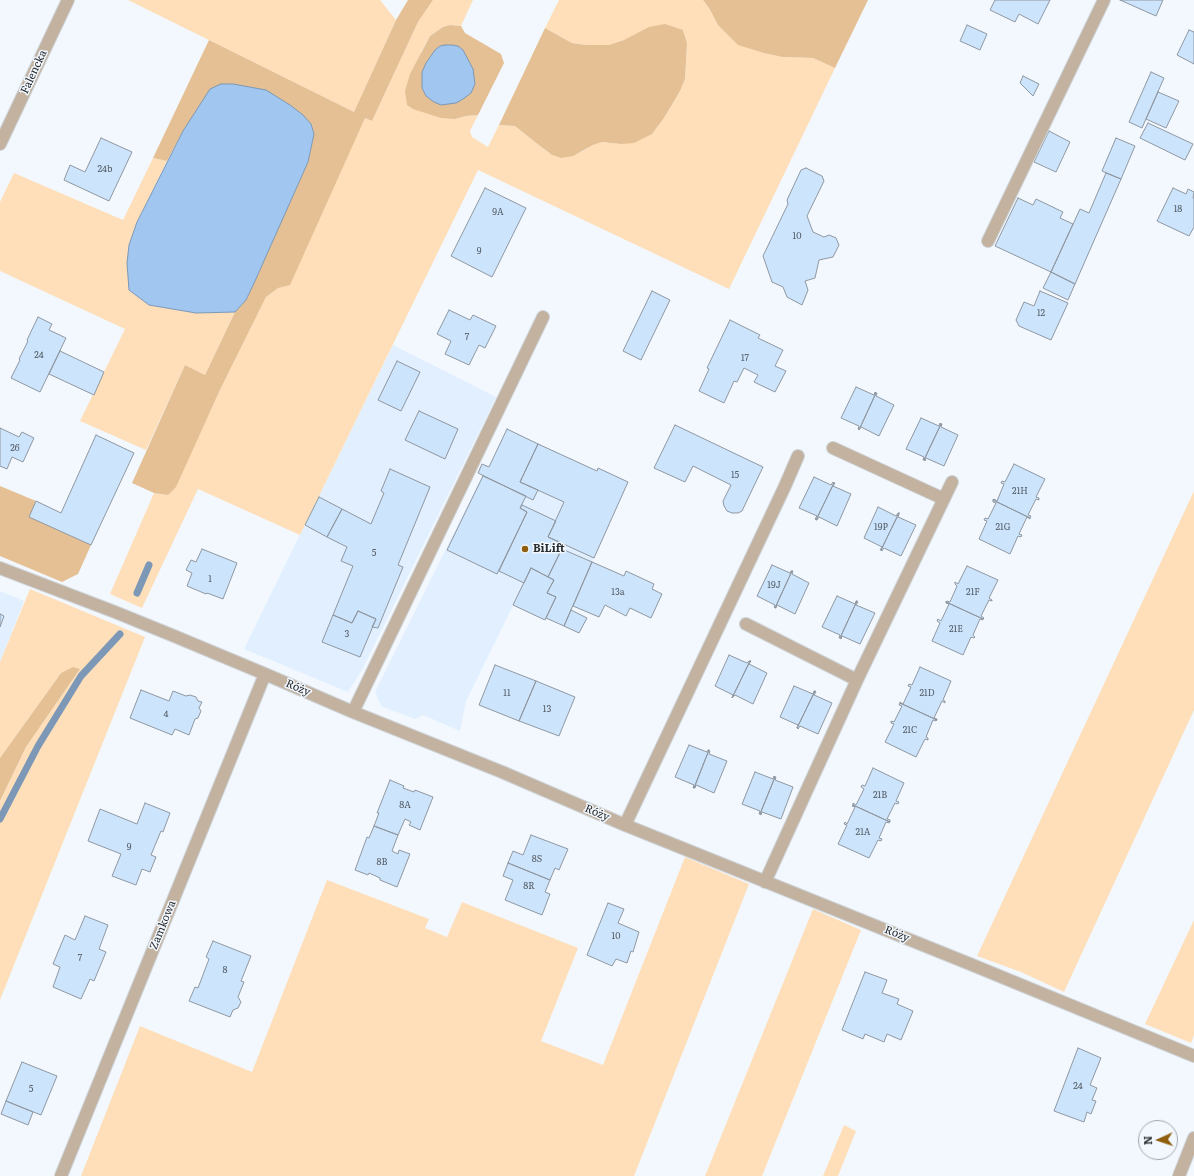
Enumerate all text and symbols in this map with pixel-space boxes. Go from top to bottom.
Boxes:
street label: Falencka [18,48,50,96]
house number: 24b [98,164,112,174]
house number: 18 [1174,204,1182,214]
house number: 9A [492,207,504,217]
house number: 10 [793,231,801,241]
house number: 9 [477,246,481,256]
house number: 12 [1037,308,1045,318]
house number: 7 [465,332,469,342]
house number: 24 [34,350,44,360]
house number: 17 [741,353,749,363]
house number: 26 [10,443,20,453]
house number: 15 [731,470,739,480]
house number: 21H [1012,486,1028,496]
house number: 19P [874,522,888,532]
house number: 21G [996,522,1010,532]
place label: BiLift [533,542,565,556]
marker: BiLift [520,544,530,554]
house number: 5 [372,548,376,558]
house number: 1 [208,574,212,584]
house number: 19J [767,580,781,590]
house number: 13a [611,587,625,597]
house number: 21F [966,587,980,597]
house number: 21E [949,624,963,634]
house number: 3 [345,629,349,639]
street label: Róży [284,677,312,699]
house number: 11 [503,688,511,698]
house number: 21D [919,688,935,698]
house number: 13 [543,704,551,714]
house number: 4 [164,709,168,719]
house number: 21C [903,725,917,735]
house number: 21B [873,790,887,800]
house number: 8A [399,800,411,810]
street label: Róży [583,802,611,824]
house number: 21A [856,827,870,837]
house number: 9 [127,842,131,852]
house number: 8S [532,854,542,864]
house number: 8B [377,857,387,867]
house number: 8R [523,881,535,891]
street label: Zamkowa [147,898,179,952]
street label: Róży [883,923,911,945]
house number: 10 [612,931,620,941]
house number: 7 [78,953,82,963]
house number: 8 [223,965,227,975]
house number: 24 [1073,1081,1083,1091]
house number: 5 [29,1084,33,1094]
north arrow [1138,1120,1178,1160]
text: N [1139,1136,1155,1146]

